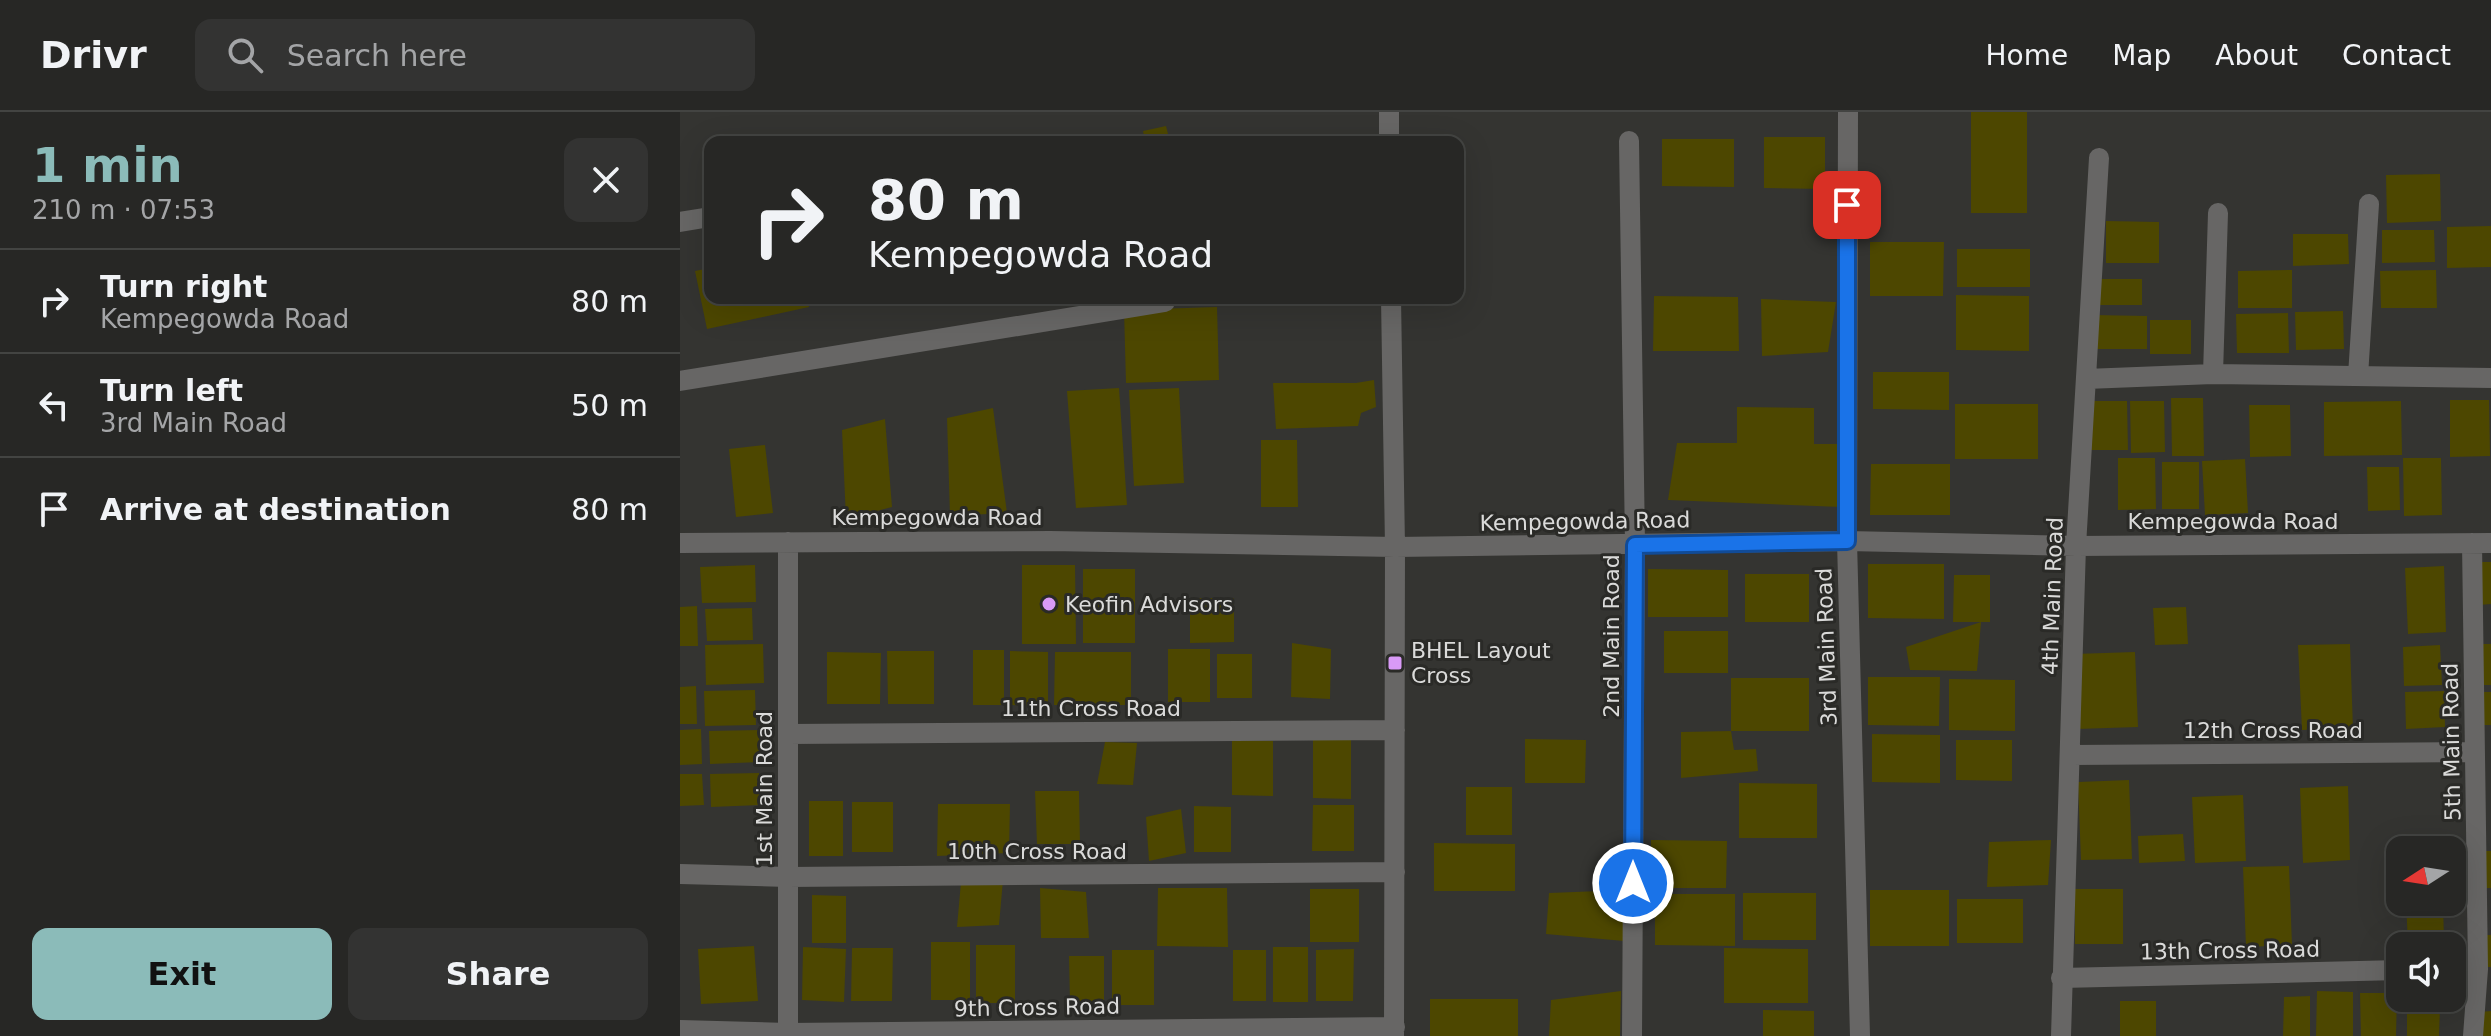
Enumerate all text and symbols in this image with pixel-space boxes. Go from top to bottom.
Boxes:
search box [195,19,755,91]
text: Drivr [40,33,147,77]
icon: search [223,33,267,77]
text: Search here [287,38,467,73]
text: Home [1985,39,2068,72]
text: Map [2112,39,2171,72]
text: About [2215,39,2298,72]
text: Contact [2342,39,2451,72]
text: 1 min [32,137,183,193]
button: close [564,138,648,222]
text: 80 m [868,167,1024,232]
icon: right [736,168,840,272]
pin [1813,171,1881,239]
icon: arrive [1825,183,1869,227]
text: 210 m · 07:53 [32,195,215,225]
text: Kempegowda Road [868,234,1213,275]
text: Turn right [100,269,267,304]
icon: right [32,279,76,323]
text: 80 m [571,284,648,319]
text: Kempegowda Road [100,304,349,334]
text: Turn left [100,373,243,408]
icon: left [32,383,76,427]
text: 50 m [571,388,648,423]
text: 3rd Main Road [100,408,287,438]
icon: arrive [32,487,76,531]
text: Arrive at destination [100,492,451,527]
text: 80 m [571,492,648,527]
street label: Kempegowda Road [832,505,1042,530]
street label: Kempegowda Road [1479,507,1691,536]
street label: Kempegowda Road [2128,509,2338,534]
street label: 4th Main Road [2037,516,2068,676]
street label: 2nd Main Road [1599,554,1624,718]
street label: 3rd Main Road [1811,567,1842,727]
place label: Keofin Advisors [1065,592,1233,617]
marker: Keofin Advisors [1040,595,1058,613]
place label: BHEL Layout Cross [1411,638,1551,688]
marker: BHEL Layout Cross [1386,654,1404,672]
street label: 5th Main Road [2438,663,2465,821]
street label: 11th Cross Road [1001,696,1181,721]
street label: 1st Main Road [752,711,777,867]
street label: 12th Cross Road [2183,718,2363,743]
north arrow [2386,836,2466,916]
map controls [2386,836,2466,1012]
street label: 10th Cross Road [947,839,1127,864]
position arrow [1591,841,1675,925]
button: Exit [32,928,332,1020]
button: Share [348,928,648,1020]
button: sound [2386,932,2466,1012]
street label: 13th Cross Road [2140,936,2320,965]
street label: 9th Cross Road [954,994,1120,1021]

